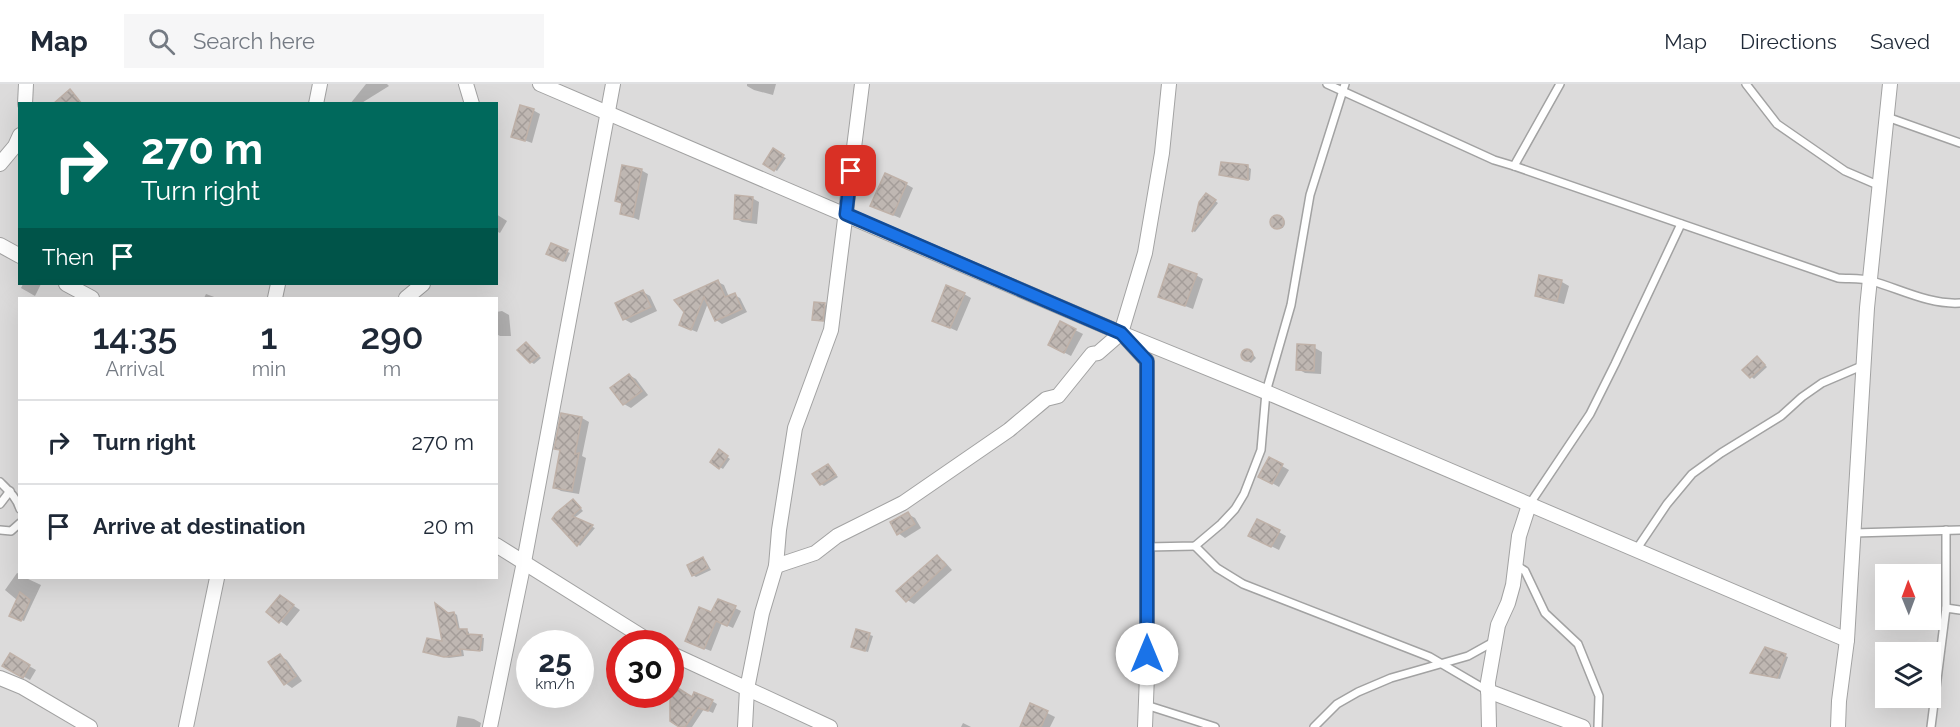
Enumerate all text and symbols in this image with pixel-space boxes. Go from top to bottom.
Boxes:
search box [124,14,544,68]
text: Map [30,25,88,58]
icon: search [145,25,178,58]
text: Search here [193,28,315,54]
text: Map [1664,29,1707,54]
text: Directions [1740,29,1837,54]
text: Saved [1870,29,1930,54]
text: 270 m [141,125,263,174]
icon: right [42,126,120,204]
pin [825,145,876,196]
icon: arrive [834,154,867,187]
text: Turn right [141,175,260,206]
icon: arrive [106,240,139,273]
text: Then [42,244,94,270]
text: 14:35 [92,315,177,357]
text: 1 [260,315,277,357]
text: 290 [361,315,424,357]
text: Arrival [106,357,164,381]
text: min [252,357,286,381]
text: m [383,357,401,381]
icon: right [42,426,75,459]
text: Turn right [93,429,196,455]
text: 270 m [412,429,474,455]
icon: arrive [42,510,75,543]
text: Arrive at destination [93,513,306,539]
text: 20 m [423,513,474,539]
north arrow [1875,564,1941,630]
map controls [1875,564,1941,708]
position arrow [1115,622,1179,686]
speed limit sign: 30 [606,630,684,708]
button: layers [1875,642,1941,708]
text: 25 [538,644,572,679]
text: km/h [535,675,575,693]

